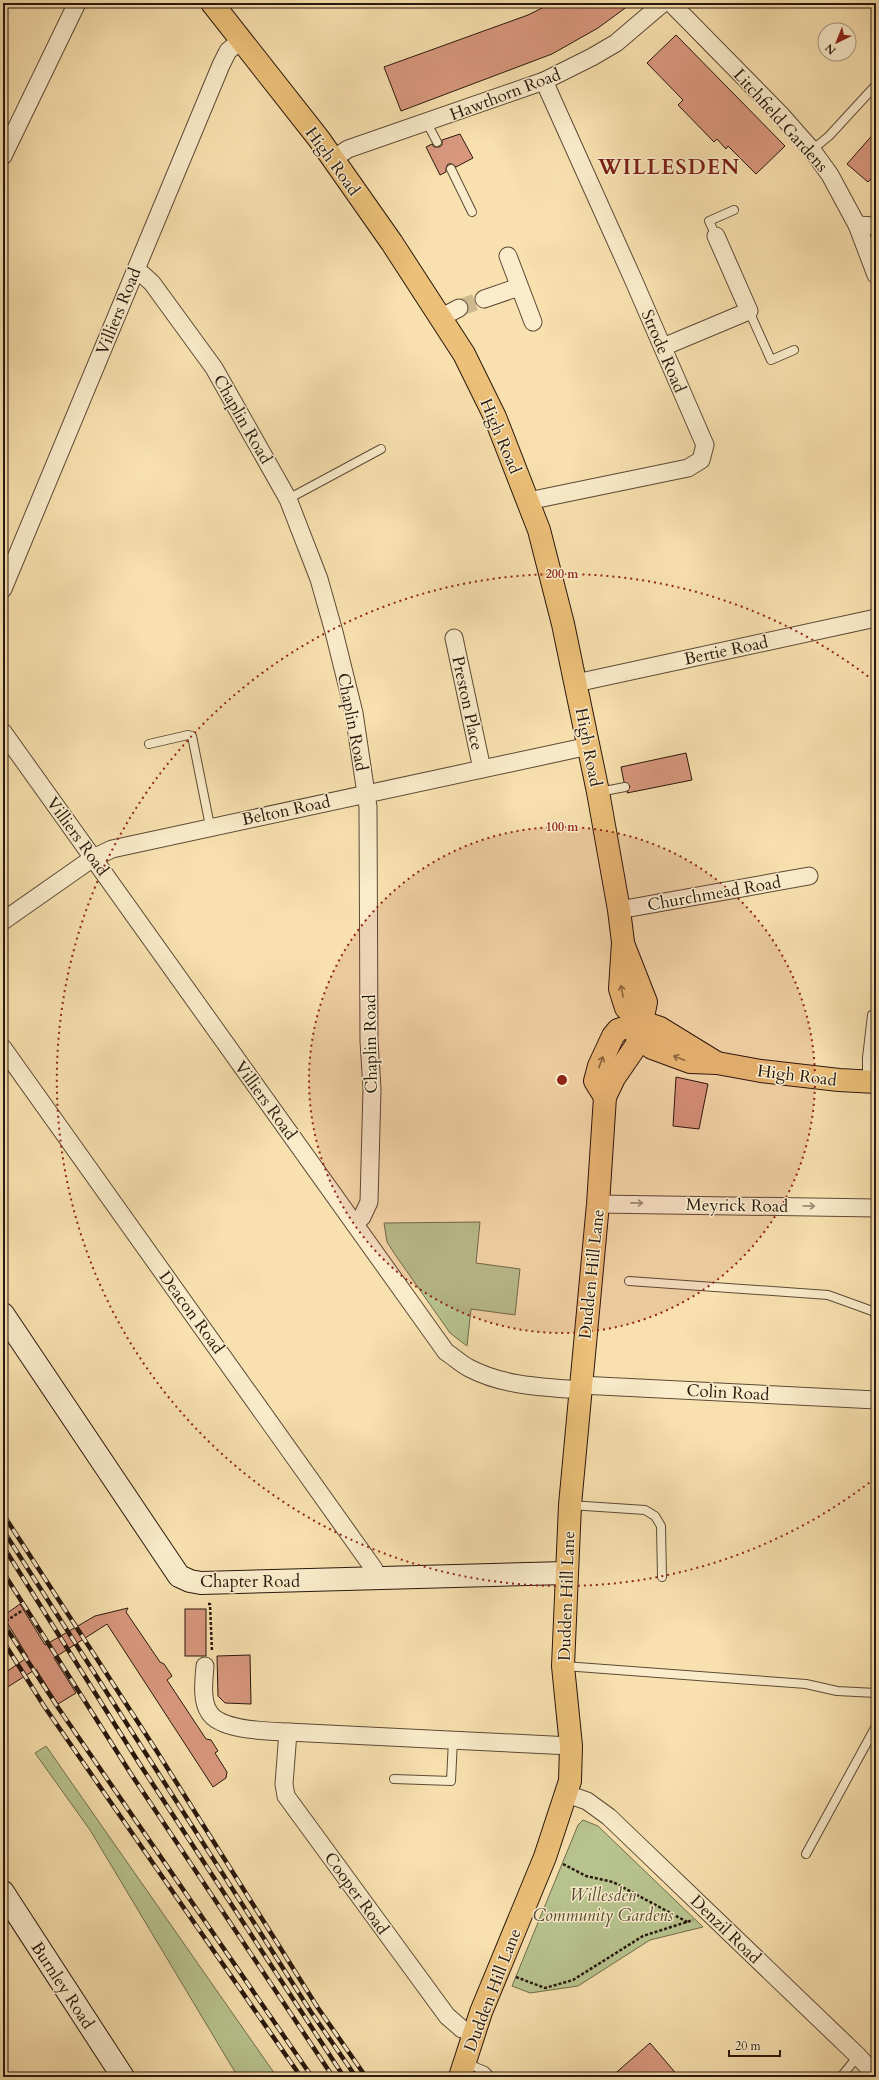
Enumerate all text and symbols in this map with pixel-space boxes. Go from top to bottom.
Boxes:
north arrow [817,22,857,62]
text: N [822,40,839,58]
street label: Hawthorn Road [447,63,564,126]
street label: Litchfield Gardens [728,64,833,177]
street label: High Road [300,122,365,200]
district label: WILLESDEN [597,153,740,182]
street label: Villiers Road [91,264,146,358]
street label: Strode Road [636,306,691,396]
street label: Chaplin Road [208,370,277,468]
street label: High Road [474,395,527,477]
text: 200 m [546,566,579,582]
street label: Bertie Road [682,630,770,671]
street label: Preston Place [446,654,489,752]
street label: Chaplin Road [332,671,373,773]
street label: High Road [570,706,607,788]
street label: Belton Road [240,790,332,831]
street label: Villiers Road [41,792,114,880]
text: 100 m [546,819,579,835]
street label: Churchmead Road [645,870,783,917]
one-way arrow [617,985,625,998]
street label: Chaplin Road [358,994,383,1094]
one-way arrow [674,1053,686,1061]
street label: Villiers Road [229,1056,302,1144]
one-way arrow [597,1056,605,1068]
street label: High Road [756,1059,838,1092]
centre of rings [555,1073,569,1087]
street label: Meyrick Road [686,1193,788,1218]
one-way arrow [630,1199,643,1207]
one-way arrow [802,1203,815,1210]
street label: Dudden Hill Lane [573,1208,610,1340]
street label: Deacon Road [154,1266,230,1358]
street label: Colin Road [686,1379,770,1406]
street label: Dudden Hill Lane [553,1530,580,1662]
street label: Chapter Road [200,1570,300,1593]
street label: Cooper Road [319,1848,394,1939]
park label: Willesden Community Gardens [533,1884,673,1927]
street label: Denzil Road [685,1890,766,1969]
street label: Dudden Hill Lane [458,1925,527,2055]
street label: Burnley Road [26,1937,99,2033]
scale bar [729,2032,780,2058]
text: 20 m [735,2038,762,2054]

